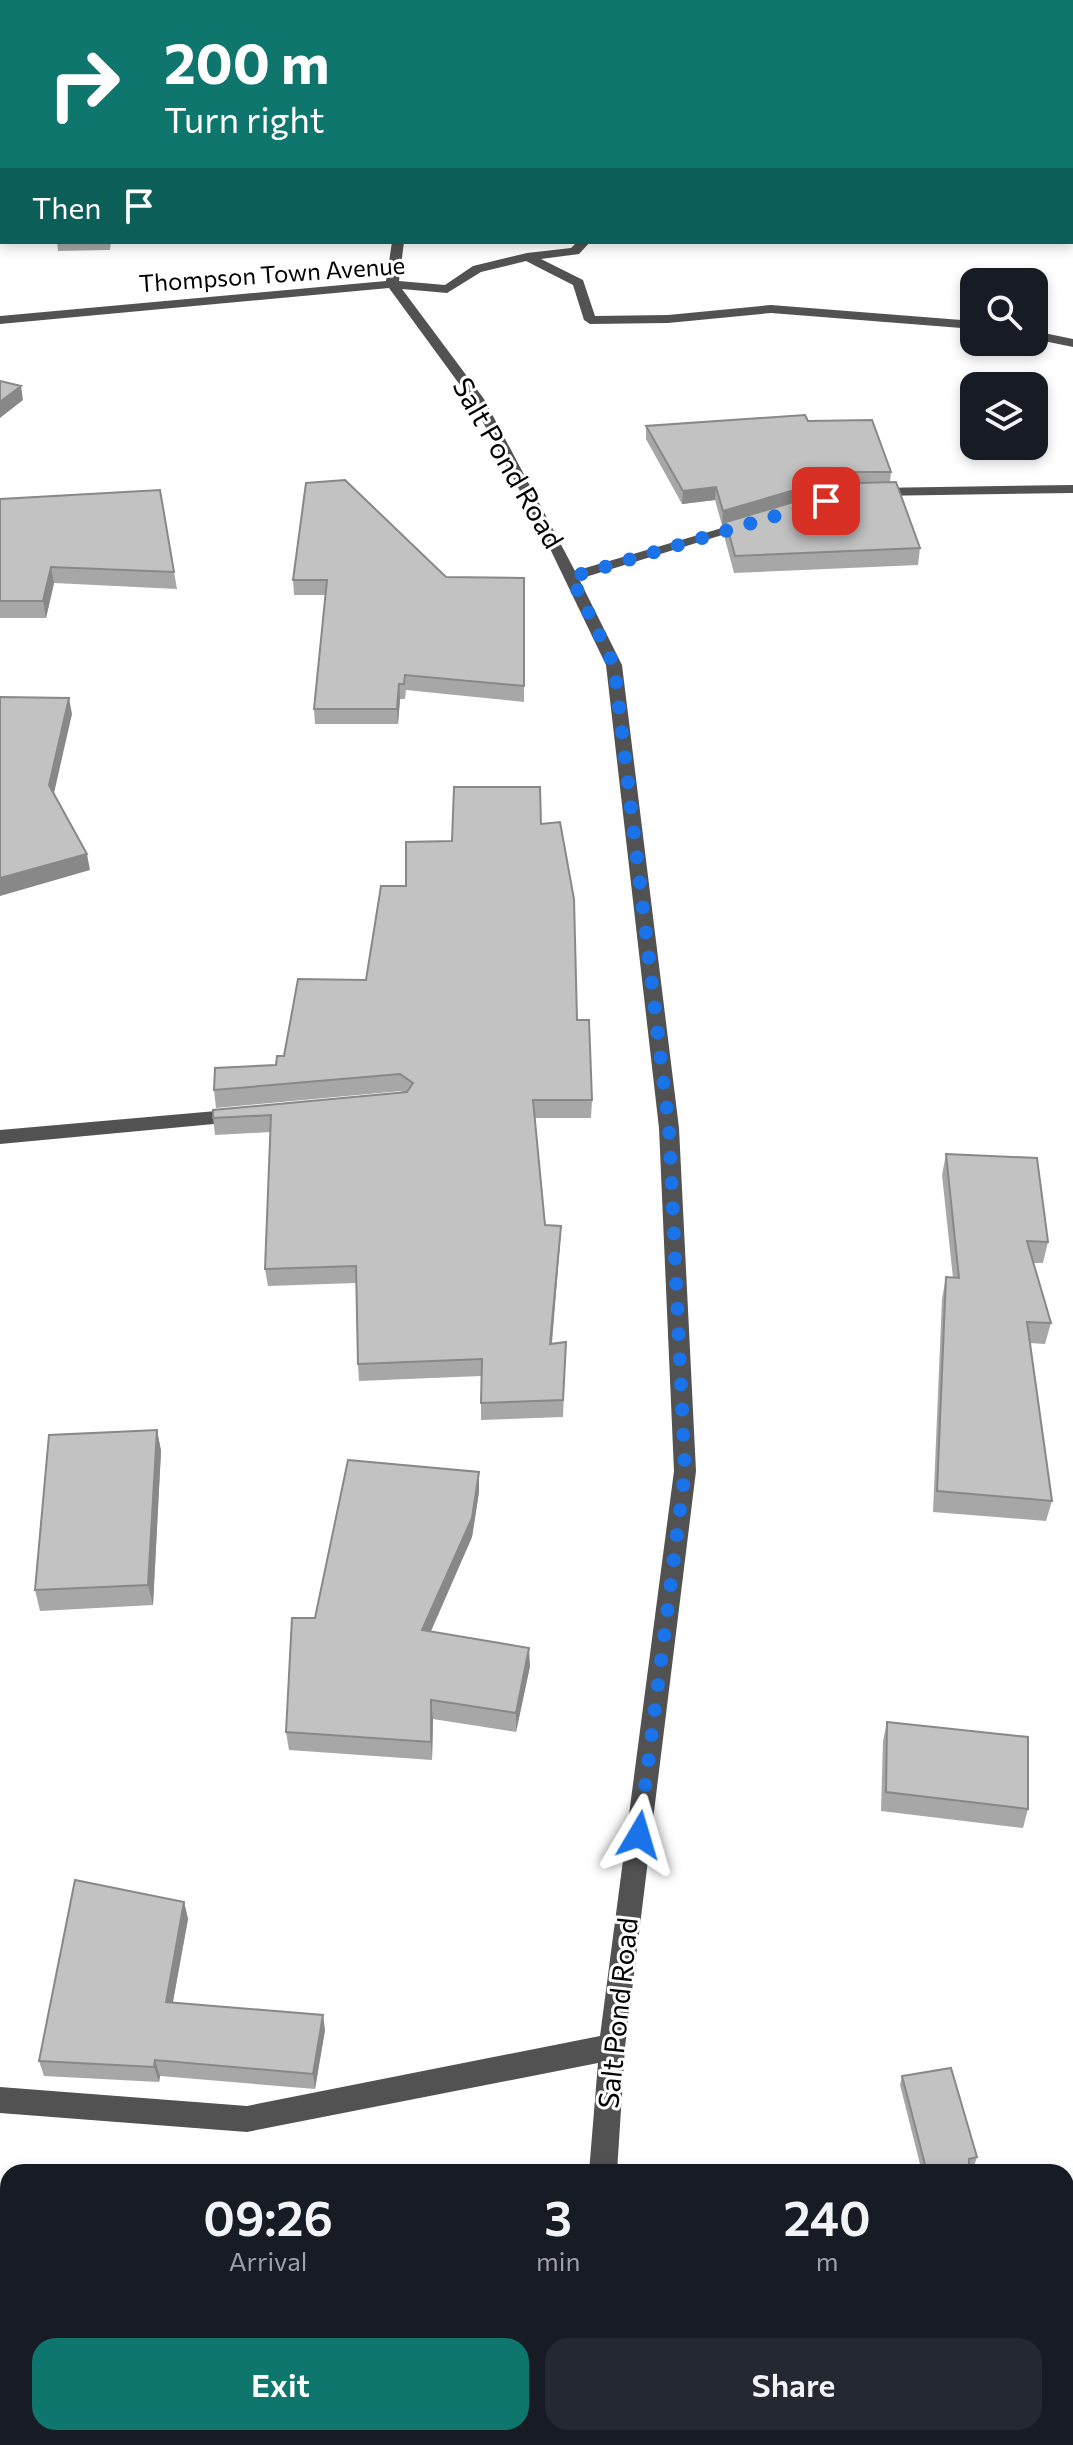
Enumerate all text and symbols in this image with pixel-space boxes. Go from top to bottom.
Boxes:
text: 200 m [164,27,330,96]
icon: right [32,32,136,136]
text: Turn right [164,96,325,140]
icon: arrive [117,184,161,228]
text: Then [32,188,101,225]
street label: Thompson Town Avenue [138,250,406,297]
map controls [960,268,1048,460]
button: search [960,268,1048,356]
street label: Salt Pond Road [446,371,572,554]
button: layers [960,372,1048,460]
pin [792,467,860,535]
icon: arrive [804,479,848,523]
position arrow [597,1793,681,1877]
street label: Salt Pond Road [590,1916,644,2110]
text: 09:26 [203,2187,333,2246]
text: 3 [544,2187,572,2246]
text: 240 [784,2187,871,2246]
text: Arrival [229,2245,307,2276]
text: min [536,2245,580,2276]
text: m [816,2245,838,2276]
button: Exit [32,2338,529,2430]
button: Share [545,2338,1042,2430]

